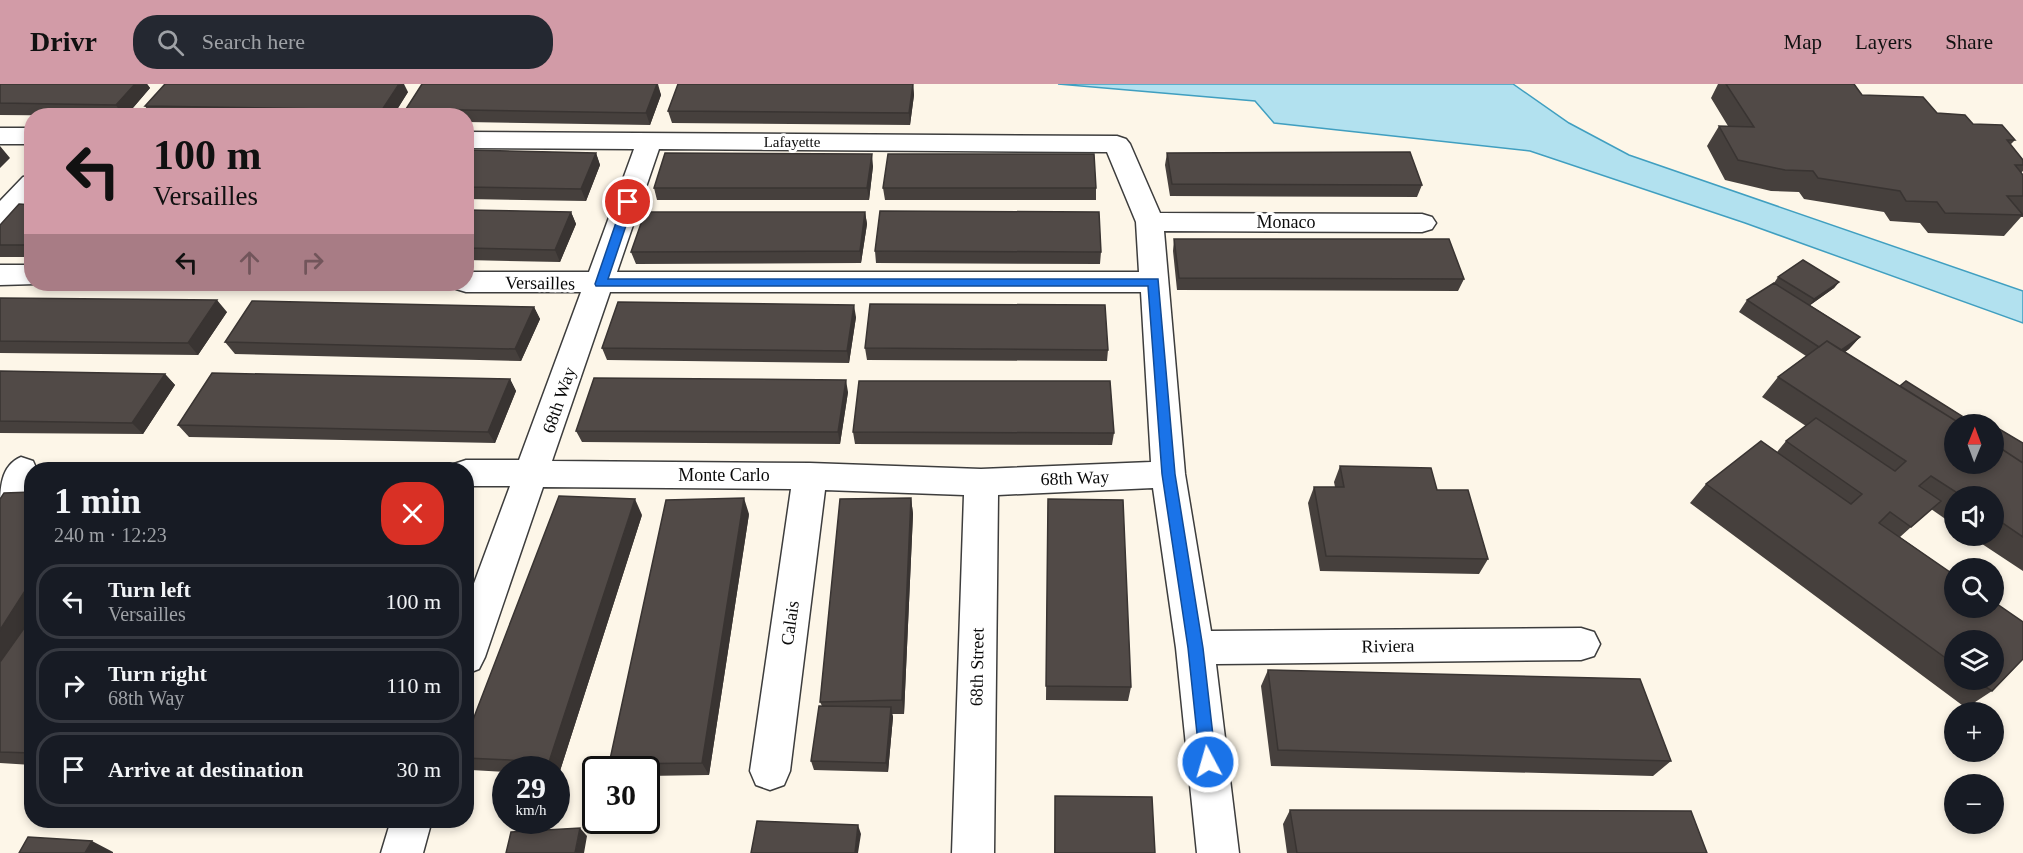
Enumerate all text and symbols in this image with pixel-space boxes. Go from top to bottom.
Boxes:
search box [133,15,553,69]
text: Drivr [30,26,97,57]
icon: search [154,26,187,59]
text: Search here [202,29,305,54]
text: Map [1784,30,1822,54]
text: Layers [1855,30,1912,54]
text: Share [1945,30,1993,54]
icon: left [54,132,132,210]
text: 100 m [153,132,262,178]
street label: Lafayette [764,134,821,150]
pin [602,176,653,227]
text: Versailles [153,181,258,211]
icon: arrive [611,185,644,218]
street label: Monaco [1257,212,1315,232]
icon: left [170,246,203,279]
icon: ahead [233,246,266,279]
icon: right [296,246,329,279]
street label: Versailles [505,272,575,294]
street label: 68th Way [538,364,580,436]
north arrow [1944,414,2004,474]
map controls [1944,414,2004,834]
street label: Monte Carlo [678,465,770,485]
street label: 68th Way [1040,467,1110,489]
text: 1 min [54,481,141,521]
button: close [381,482,444,545]
button: sound [1944,486,2004,546]
text: 240 m · 12:23 [54,524,167,546]
button: search [1944,558,2004,618]
text: Turn left [108,577,191,602]
icon: left [57,585,90,618]
text: 100 m [385,589,441,614]
street label: Calais [777,599,803,647]
text: Versailles [108,603,186,625]
street label: 68th Street [966,628,988,706]
button: layers [1944,630,2004,690]
street label: Riviera [1361,636,1415,656]
text: Turn right [108,661,207,686]
icon: right [57,669,90,702]
text: 110 m [386,673,441,698]
text: 68th Way [108,687,184,709]
button: + [1944,702,2004,762]
position arrow [1176,730,1240,794]
icon: arrive [57,753,90,786]
speed limit sign: 30 [582,756,660,834]
text: Arrive at destination [108,757,304,782]
text: 30 m [396,757,441,782]
text: 29 [516,771,546,804]
button: − [1944,774,2004,834]
text: km/h [516,802,546,818]

